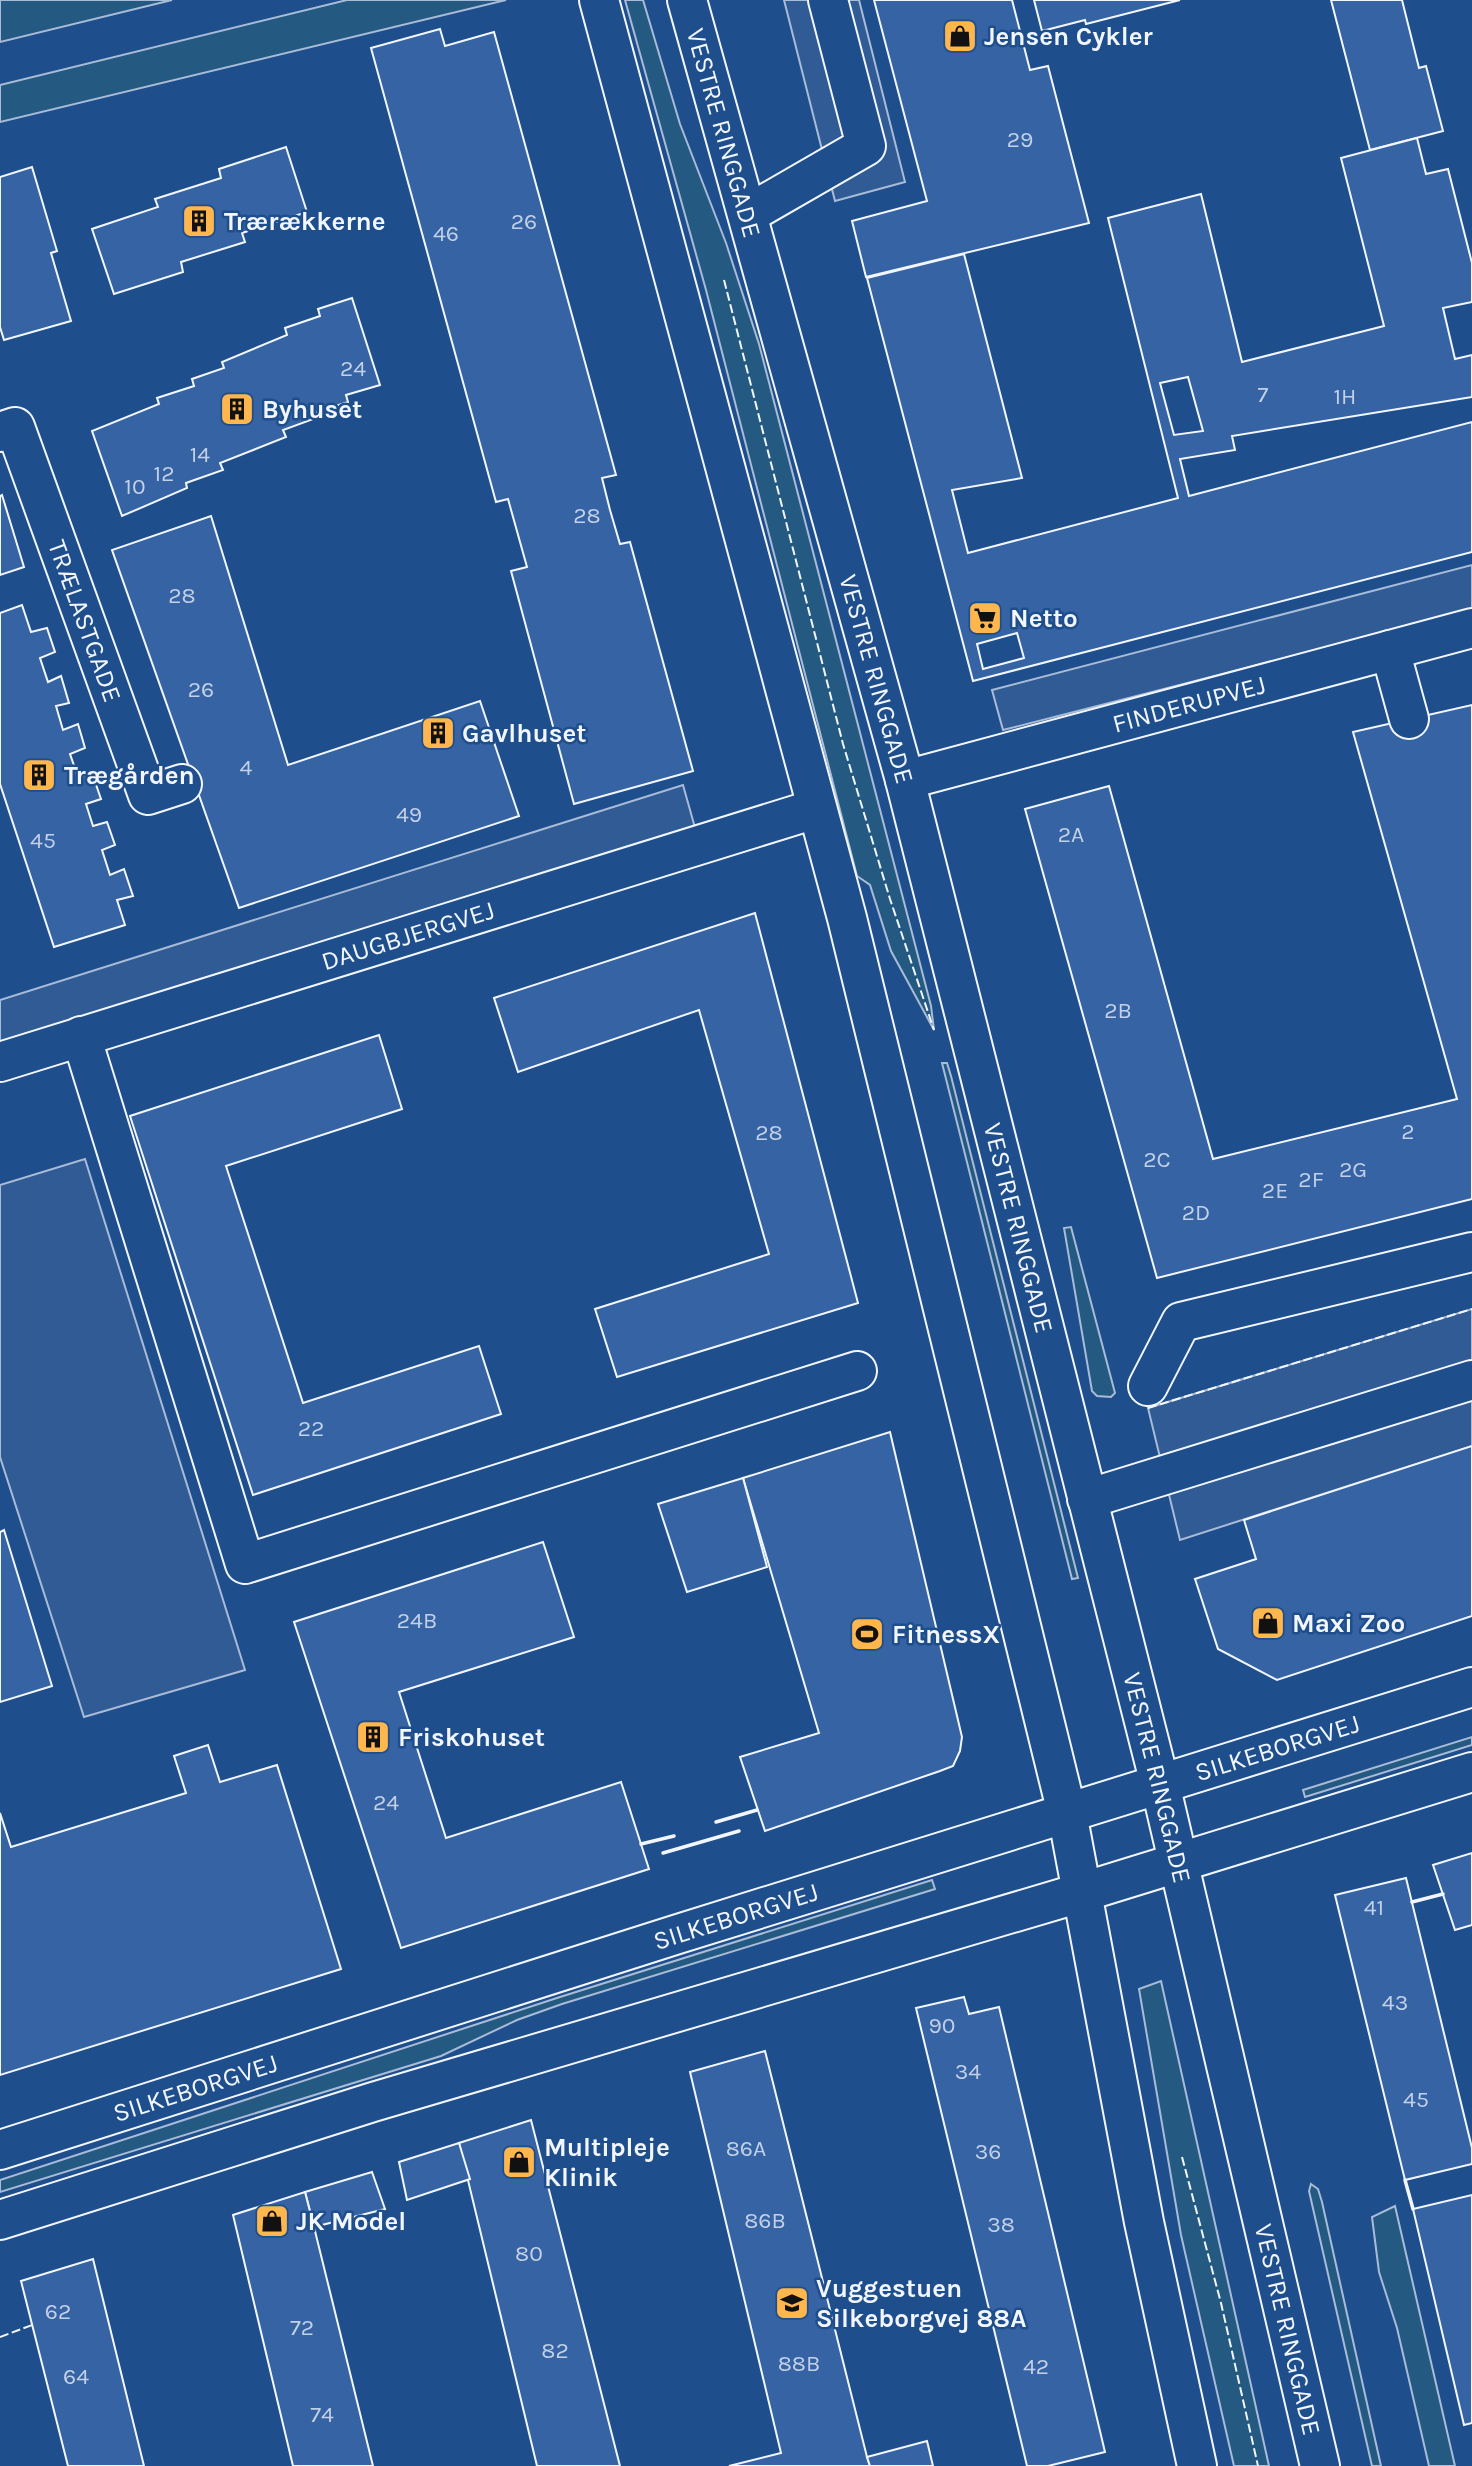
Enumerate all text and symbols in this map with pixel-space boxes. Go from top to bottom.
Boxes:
shop icon: Jensen Cykler [941,17,979,55]
place label: Jensen Cykler [984,21,1153,52]
street label: VESTRE RINGGADE [680,25,768,241]
house number: 29 [1007,126,1033,153]
building icon: Trærækkerne [180,202,218,240]
place label: Trærækkerne [224,206,386,237]
house number: 26 [511,208,537,235]
house number: 46 [433,220,459,247]
house number: 24 [340,355,366,382]
house number: 7 [1258,381,1269,408]
house number: 1H [1334,383,1356,410]
building icon: Byhuset [218,390,256,428]
place label: Byhuset [262,394,362,425]
house number: 14 [190,441,210,468]
house number: 12 [154,460,174,487]
house number: 10 [124,473,146,500]
house number: 28 [573,502,601,529]
street label: TRÆLASTGADE [42,536,129,706]
street label: VESTRE RINGGADE [833,571,921,787]
house number: 28 [168,582,196,609]
supermarket icon: Netto [966,599,1004,637]
place label: Netto [1010,603,1078,634]
street label: FINDERUPVEJ [1109,668,1269,739]
house number: 26 [188,676,214,703]
building icon: Gavlhuset [419,714,457,752]
place label: Gavlhuset [462,718,586,749]
house number: 4 [240,754,253,781]
building icon: Trægården [20,756,58,794]
place label: Trægården [64,760,195,791]
house number: 49 [396,801,422,828]
house number: 2A [1058,821,1084,848]
house number: 45 [30,827,56,854]
street label: DAUGBJERGVEJ [317,894,498,977]
house number: 2B [1104,997,1132,1024]
house number: 2 [1401,1118,1415,1145]
house number: 28 [755,1119,783,1146]
street label: VESTRE RINGGADE [977,1119,1060,1336]
house number: 2C [1143,1146,1171,1173]
house number: 2G [1339,1156,1367,1183]
house number: 2F [1298,1166,1324,1193]
house number: 2E [1262,1177,1288,1204]
house number: 2D [1182,1199,1210,1226]
house number: 22 [298,1415,324,1442]
shop icon: Maxi Zoo [1249,1604,1287,1642]
house number: 24B [397,1607,437,1634]
place label: Maxi Zoo [1292,1608,1405,1639]
sports icon: FitnessX [848,1615,886,1653]
place label: FitnessX [892,1619,1000,1650]
street label: VESTRE RINGGADE [1117,1669,1198,1886]
street label: SILKEBORGVEJ [1191,1707,1363,1788]
building icon: Friskohuset [354,1718,392,1756]
place label: Friskohuset [398,1722,545,1753]
house number: 24 [373,1789,399,1816]
street label: SILKEBORGVEJ [649,1876,822,1956]
house number: 41 [1364,1894,1384,1921]
house number: 43 [1382,1989,1408,2016]
house number: 90 [929,2012,956,2039]
street label: SILKEBORGVEJ [109,2047,281,2128]
house number: 34 [955,2058,981,2085]
house number: 45 [1403,2086,1429,2113]
place label: Multipleje Klinik [544,2132,670,2193]
house number: 86A [726,2135,766,2162]
house number: 36 [975,2138,1001,2165]
shop icon: Multipleje Klinik [500,2143,538,2181]
shop icon: JK Model [253,2202,291,2240]
place label: JK Model [296,2206,406,2237]
house number: 86B [744,2207,786,2234]
house number: 38 [987,2211,1015,2238]
street label: VESTRE RINGGADE [1248,2221,1328,2438]
house number: 80 [515,2240,543,2267]
place label: Vuggestuen Silkeborgvej 88A [816,2273,1026,2334]
school or university icon: Vuggestuen Silkeborgvej 88A [773,2284,811,2322]
house number: 62 [45,2298,71,2325]
house number: 72 [290,2314,314,2341]
house number: 82 [541,2337,569,2364]
house number: 88B [778,2350,820,2377]
house number: 42 [1023,2353,1049,2380]
house number: 64 [63,2363,89,2390]
house number: 74 [310,2401,334,2428]

